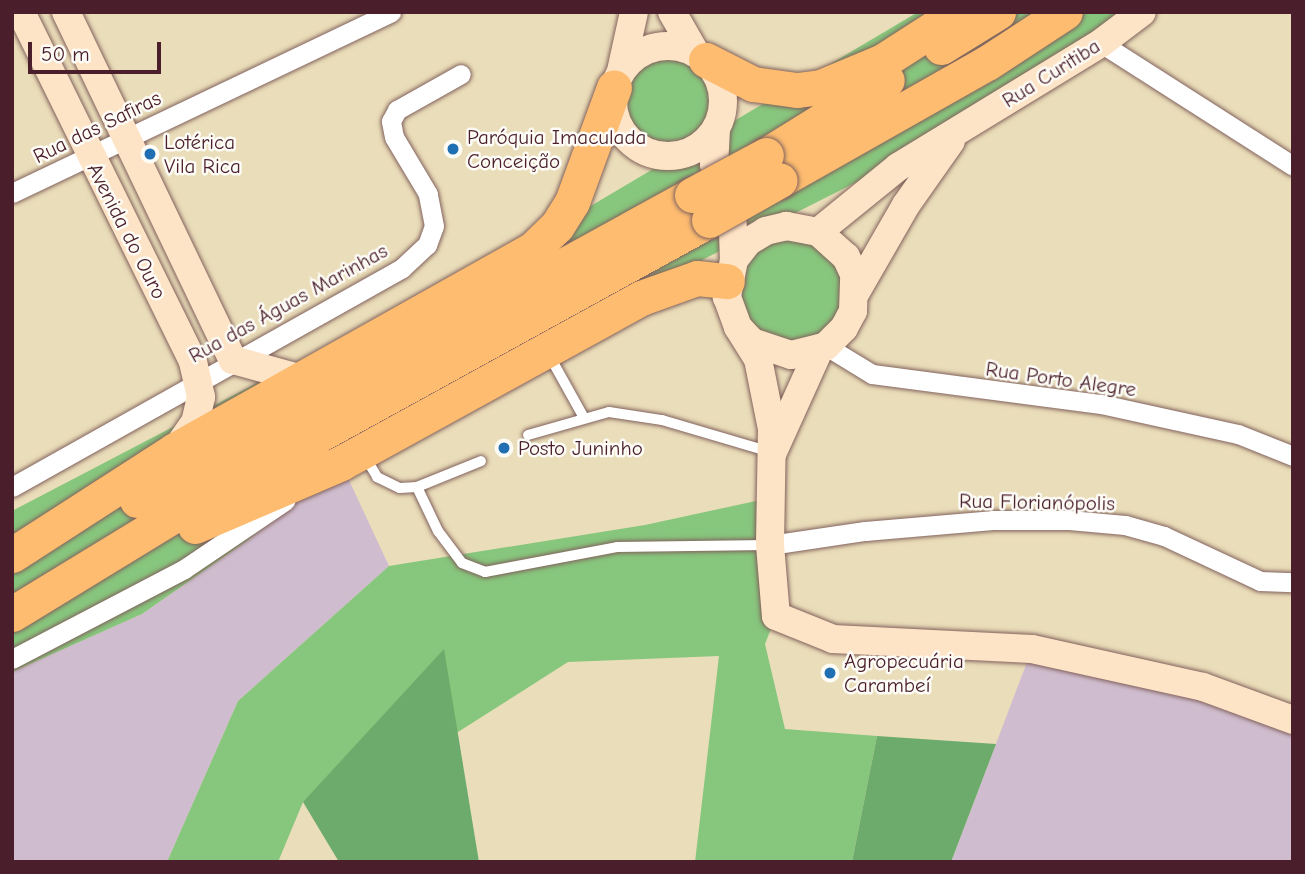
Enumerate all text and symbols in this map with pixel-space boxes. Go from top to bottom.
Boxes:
scale bar [32,28,164,72]
street label: Rua Curitiba [997,33,1105,113]
text: 50 m [41,42,90,66]
street label: Rua das Safiras [29,85,165,169]
place label: Paróquia Imaculada Conceição [467,124,646,174]
place label: Lotérica Vila Rica [164,129,241,179]
marker: Paróquia Imaculada Conceição [445,141,461,157]
marker: Lotérica Vila Rica [142,146,158,162]
street label: Avenida do Ouro [82,159,172,303]
street label: Rua das Águas Marinhas [184,238,392,368]
street label: Rua Porto Alegre [984,356,1138,402]
place label: Posto Juninho [518,435,643,461]
marker: Posto Juninho [496,440,512,456]
street label: Rua Florianópolis [959,488,1115,516]
place label: Agropecuária Carambeí [844,648,964,698]
marker: Agropecuária Carambeí [822,665,838,681]

